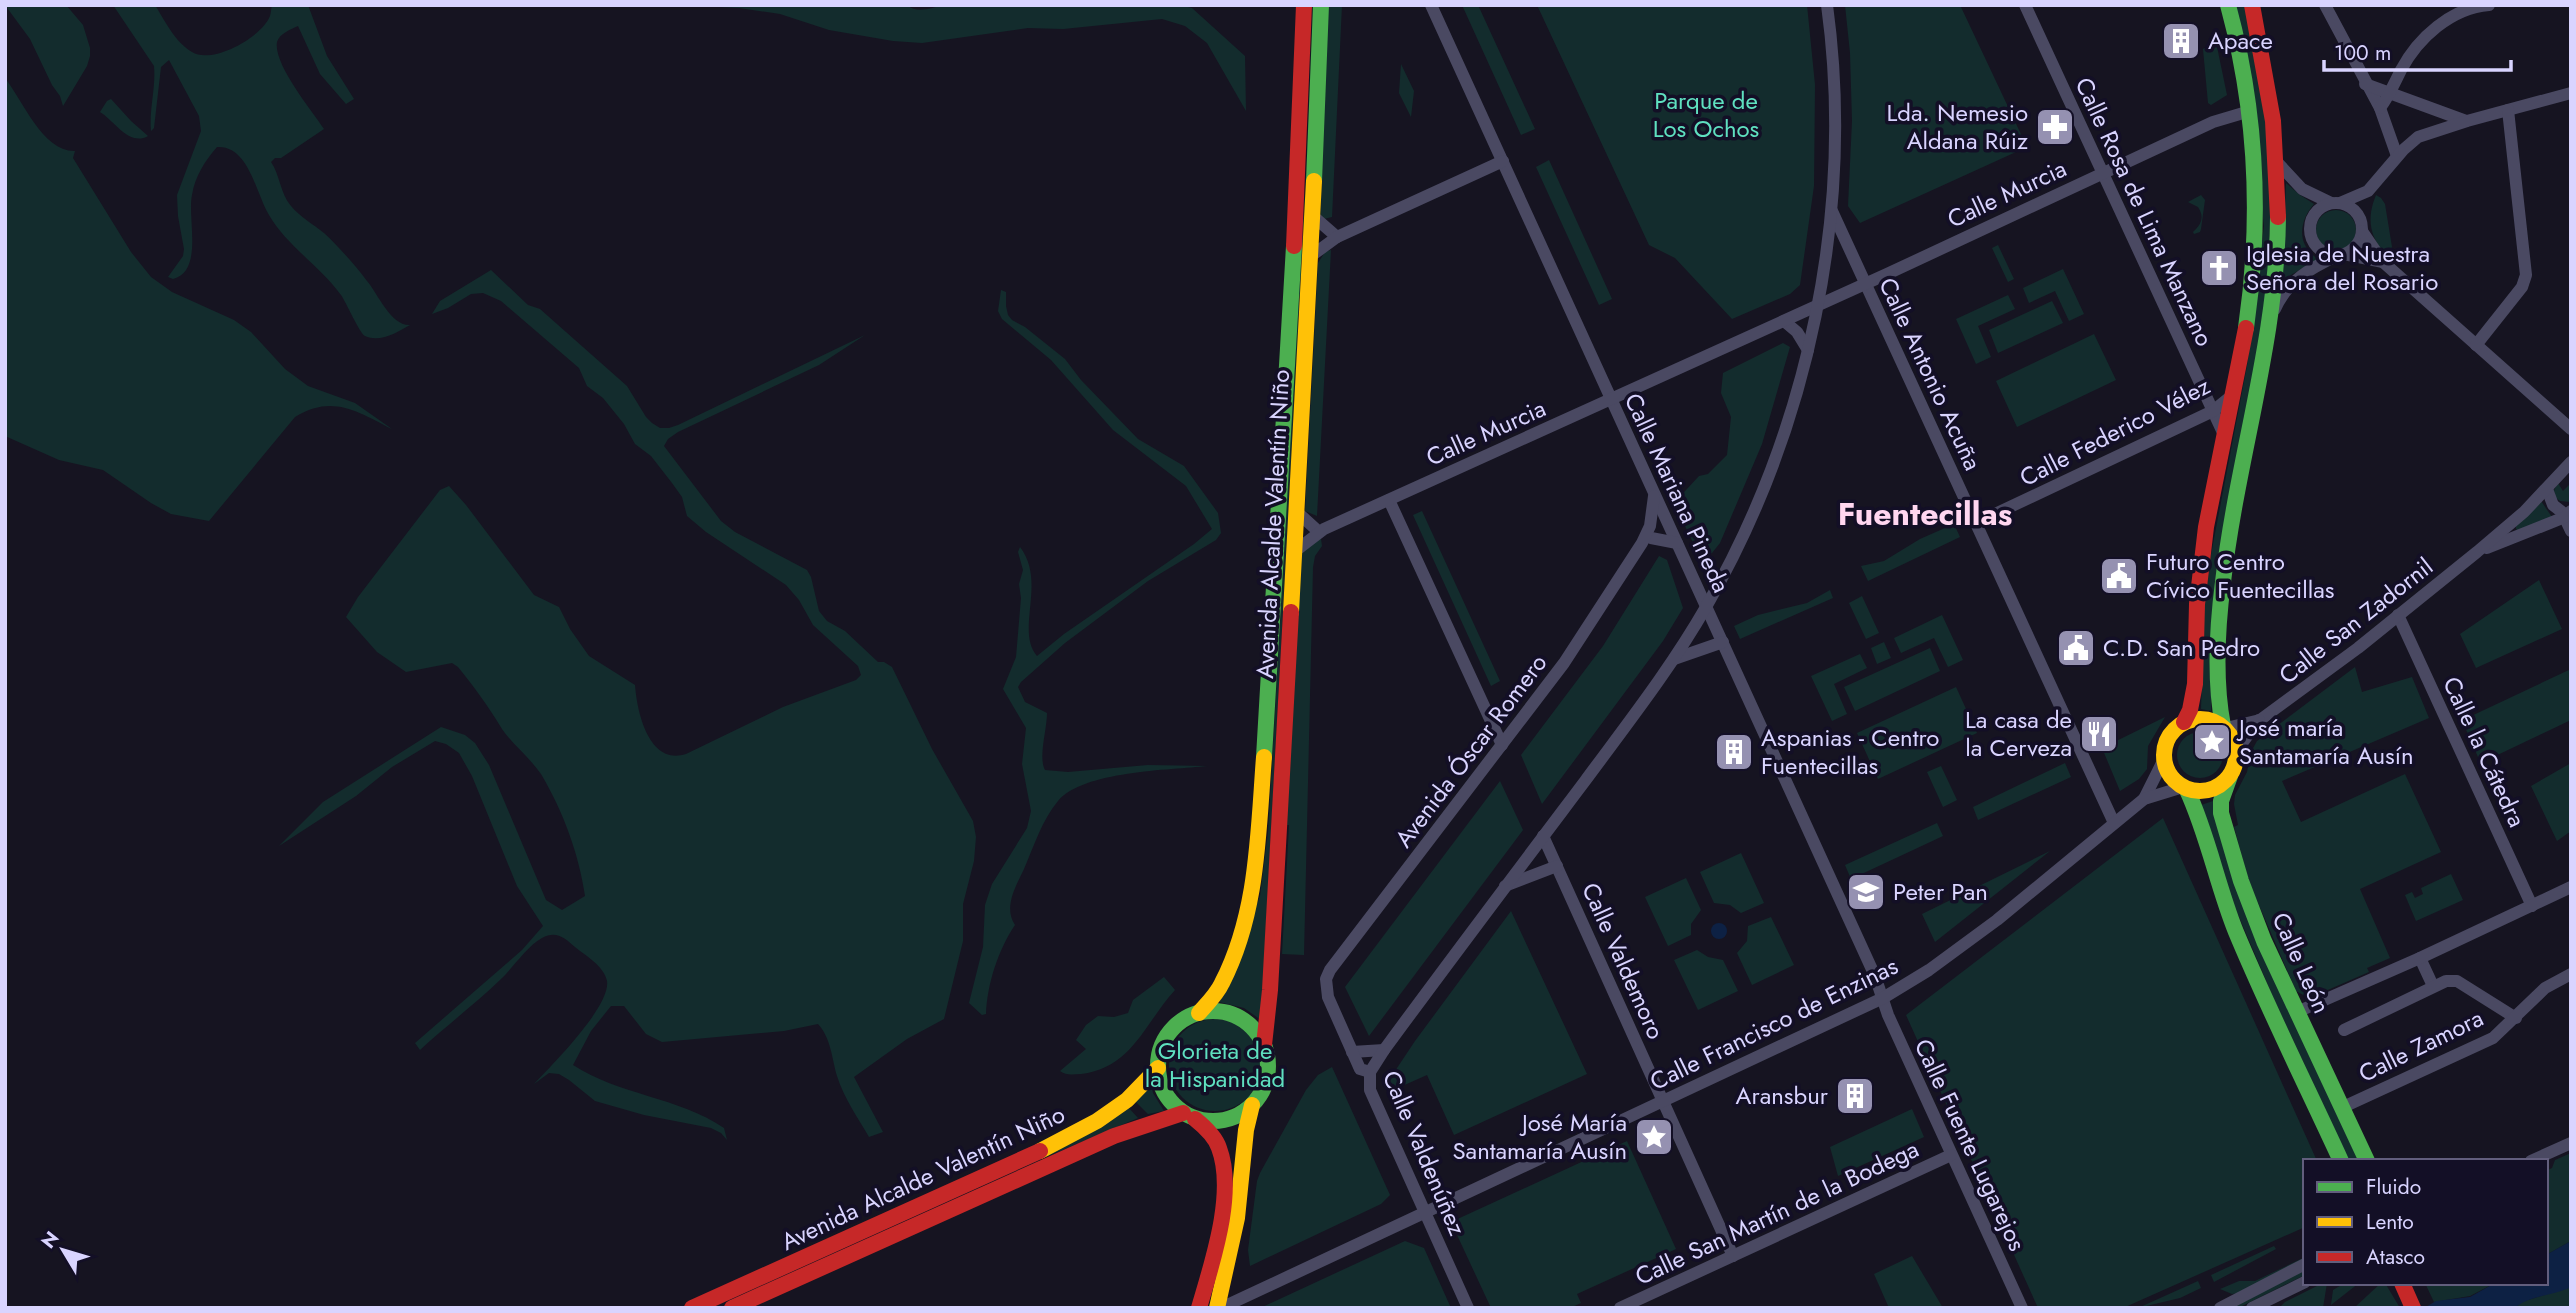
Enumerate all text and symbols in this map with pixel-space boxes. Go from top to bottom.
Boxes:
building icon: Apace [2160,20,2202,62]
place label: Apace [2208,23,2273,58]
scale bar [2324,28,2511,72]
text: 100 m [2334,38,2391,68]
street label: Calle Rosa de Lima Manzano [2067,72,2222,352]
park label: Parque de Los Ochos [1653,83,1759,146]
place label: Lda. Nemesio Aldana Rúiz [1887,95,2028,158]
pharmacy icon: Lda. Nemesio Aldana Rúiz [2034,106,2076,148]
street label: Calle Murcia [1941,151,2072,236]
place label: Iglesia de Nuestra Señora del Rosario [2246,236,2438,299]
church icon: Iglesia de Nuestra Señora del Rosario [2198,247,2240,289]
street label: Calle Antonio Acuña [1870,272,1990,476]
street label: Calle Federico Vélez [2014,368,2216,495]
street label: Avenida Alcalde Valentín Niño [1247,369,1298,679]
street label: Calle Mariana Pineda [1616,387,1739,598]
street label: Calle Murcia [1420,391,1551,475]
district label: Fuentecillas [1838,491,2012,537]
place label: Futuro Centro Cívico Fuentecillas [2146,544,2334,607]
street label: Calle San Zadornil [2271,549,2440,692]
public building icon: Futuro Centro Cívico Fuentecillas [2098,555,2140,597]
public building icon: C.D. San Pedro [2055,627,2097,669]
place label: C.D. San Pedro [2103,630,2260,665]
street label: Avenida Óscar Romero [1386,647,1555,855]
street label: Calle la Cátedra [2434,671,2535,833]
place label: La casa de la Cerveza [1965,702,2072,765]
place label: José maría Santamaría Ausín [2236,710,2414,773]
restaurant icon: La casa de la Cerveza [2078,713,2120,755]
place label: Aspanias - Centro Fuentecillas [1761,720,1939,783]
place icon: José maría Santamaría Ausín [2191,721,2233,763]
building icon: Aspanias - Centro Fuentecillas [1713,731,1755,773]
school or university icon: Peter Pan [1845,871,1887,913]
place label: Peter Pan [1893,874,1988,909]
street label: Calle Valdemoro [1573,877,1674,1045]
street label: Calle León [2264,907,2339,1019]
street label: Calle Francisco de Enzinas [1644,948,1904,1099]
street label: Calle Zamora [2353,1000,2489,1091]
park label: Glorieta de la Hispanidad [1145,1033,1285,1096]
street label: Calle Fuente Lugarejos [1906,1033,2035,1256]
street label: Calle Valdenúñez [1374,1065,1475,1241]
building icon: Aransbur [1834,1075,1876,1117]
place label: Aransbur [1736,1078,1829,1113]
street label: Avenida Alcalde Valentín Niño [775,1096,1070,1259]
place label: José María Santamaría Ausín [1452,1105,1627,1168]
place icon: José María Santamaría Ausín [1633,1116,1675,1158]
street label: Calle San Martín de la Bodega [1629,1131,1924,1294]
legend [2303,1159,2548,1285]
text: Fluido [2366,1172,2421,1202]
text: Lento [2366,1207,2414,1237]
north arrow [28,1215,98,1285]
text: N [35,1226,65,1254]
text: Atasco [2366,1242,2425,1272]

